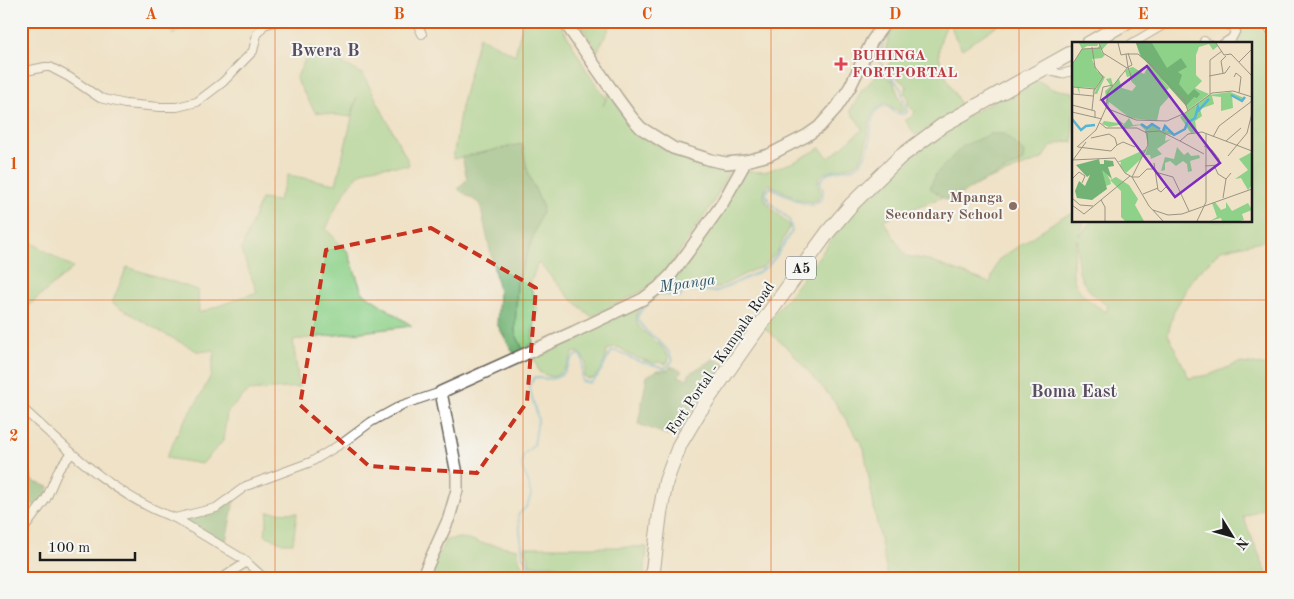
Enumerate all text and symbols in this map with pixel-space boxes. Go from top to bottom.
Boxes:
text: A [145,7,157,23]
text: B [393,7,405,23]
text: C [642,7,652,23]
text: D [889,7,901,23]
text: E [1137,7,1149,23]
district label: Bwera B [290,42,360,60]
inset map [1072,42,1252,222]
place label: BUHINGA FORTPORTAL [852,49,957,81]
marker: BUHINGA FORTPORTAL [834,57,848,71]
text: 1 [9,157,19,173]
place label: Mpanga Secondary School [885,191,1003,223]
marker: Mpanga Secondary School [1007,200,1019,212]
road number: A5 [786,256,816,280]
water label: Mpanga [657,272,717,296]
street label: Fort Portal - Kampala Road [665,280,778,438]
district label: Boma East [1031,383,1118,401]
text: 2 [9,429,19,445]
north arrow [1206,512,1256,562]
scale bar [40,529,135,561]
text: N [1233,535,1250,552]
text: 100 m [48,541,90,556]

